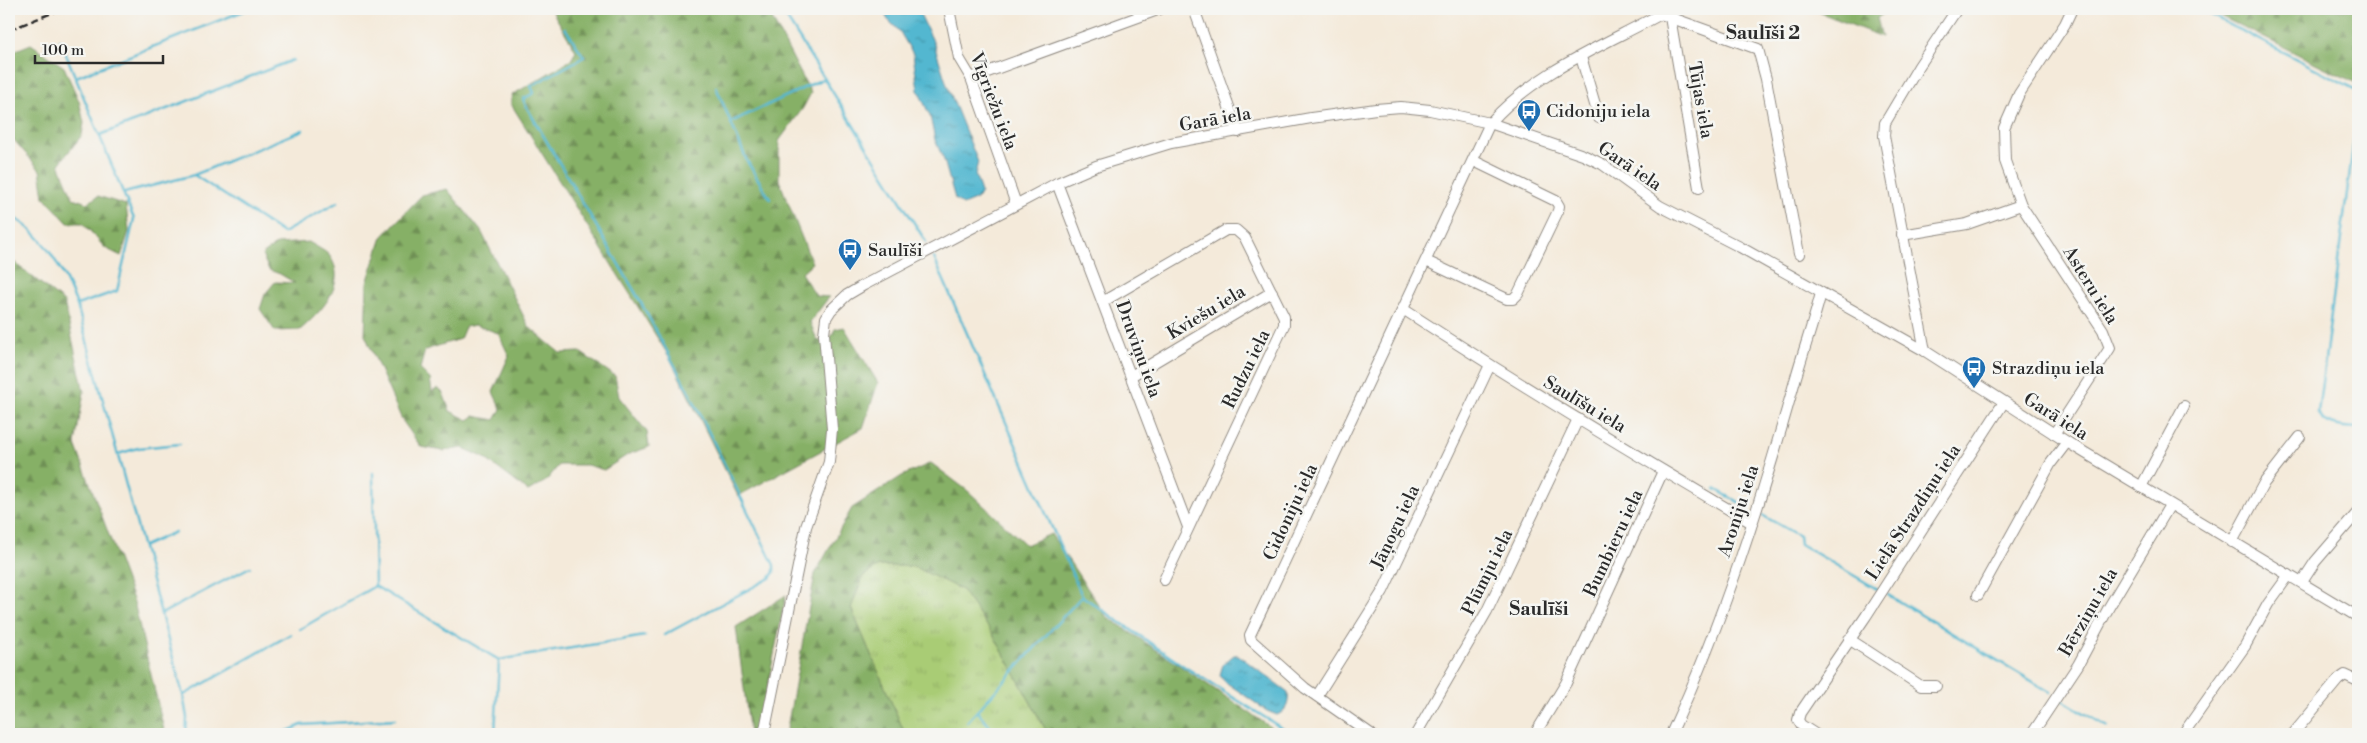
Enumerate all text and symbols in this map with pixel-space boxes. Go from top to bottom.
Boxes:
district label: Saulīši 2 [1726,21,1800,45]
scale bar [35,32,162,64]
text: 100 m [42,41,84,60]
street label: Vīgriežu iela [964,48,1023,154]
street label: Tūjas iela [1682,60,1719,141]
bus stop icon: Cidoniju iela [1516,98,1542,132]
place label: Cidoniju iela [1546,100,1651,123]
street label: Garā iela [1177,102,1254,137]
street label: Garā iela [1593,137,1667,197]
bus stop icon: Saulīši [837,237,863,271]
place label: Saulīši [868,239,923,262]
street label: Asteru iela [2057,241,2124,329]
street label: Kviešu iela [1163,280,1251,345]
street label: Druviņu iela [1110,298,1167,402]
street label: Rudzu iela [1217,325,1276,412]
bus stop icon: Strazdiņu iela [1961,355,1987,389]
place label: Strazdiņu iela [1992,357,2105,380]
street label: Saulīšu iela [1539,371,1631,439]
street label: Garā iela [2019,387,2093,446]
street label: Lielā Strazdiņu iela [1861,439,1966,585]
street label: Cidoniju iela [1258,459,1323,564]
street label: Aroniju iela [1712,461,1764,561]
street label: Jāņogu iela [1366,481,1425,574]
street label: Bumbieru iela [1578,485,1649,601]
street label: Plūmju iela [1457,525,1519,619]
street label: Bērziņu iela [2053,563,2123,661]
district label: Saulīši [1509,597,1569,621]

